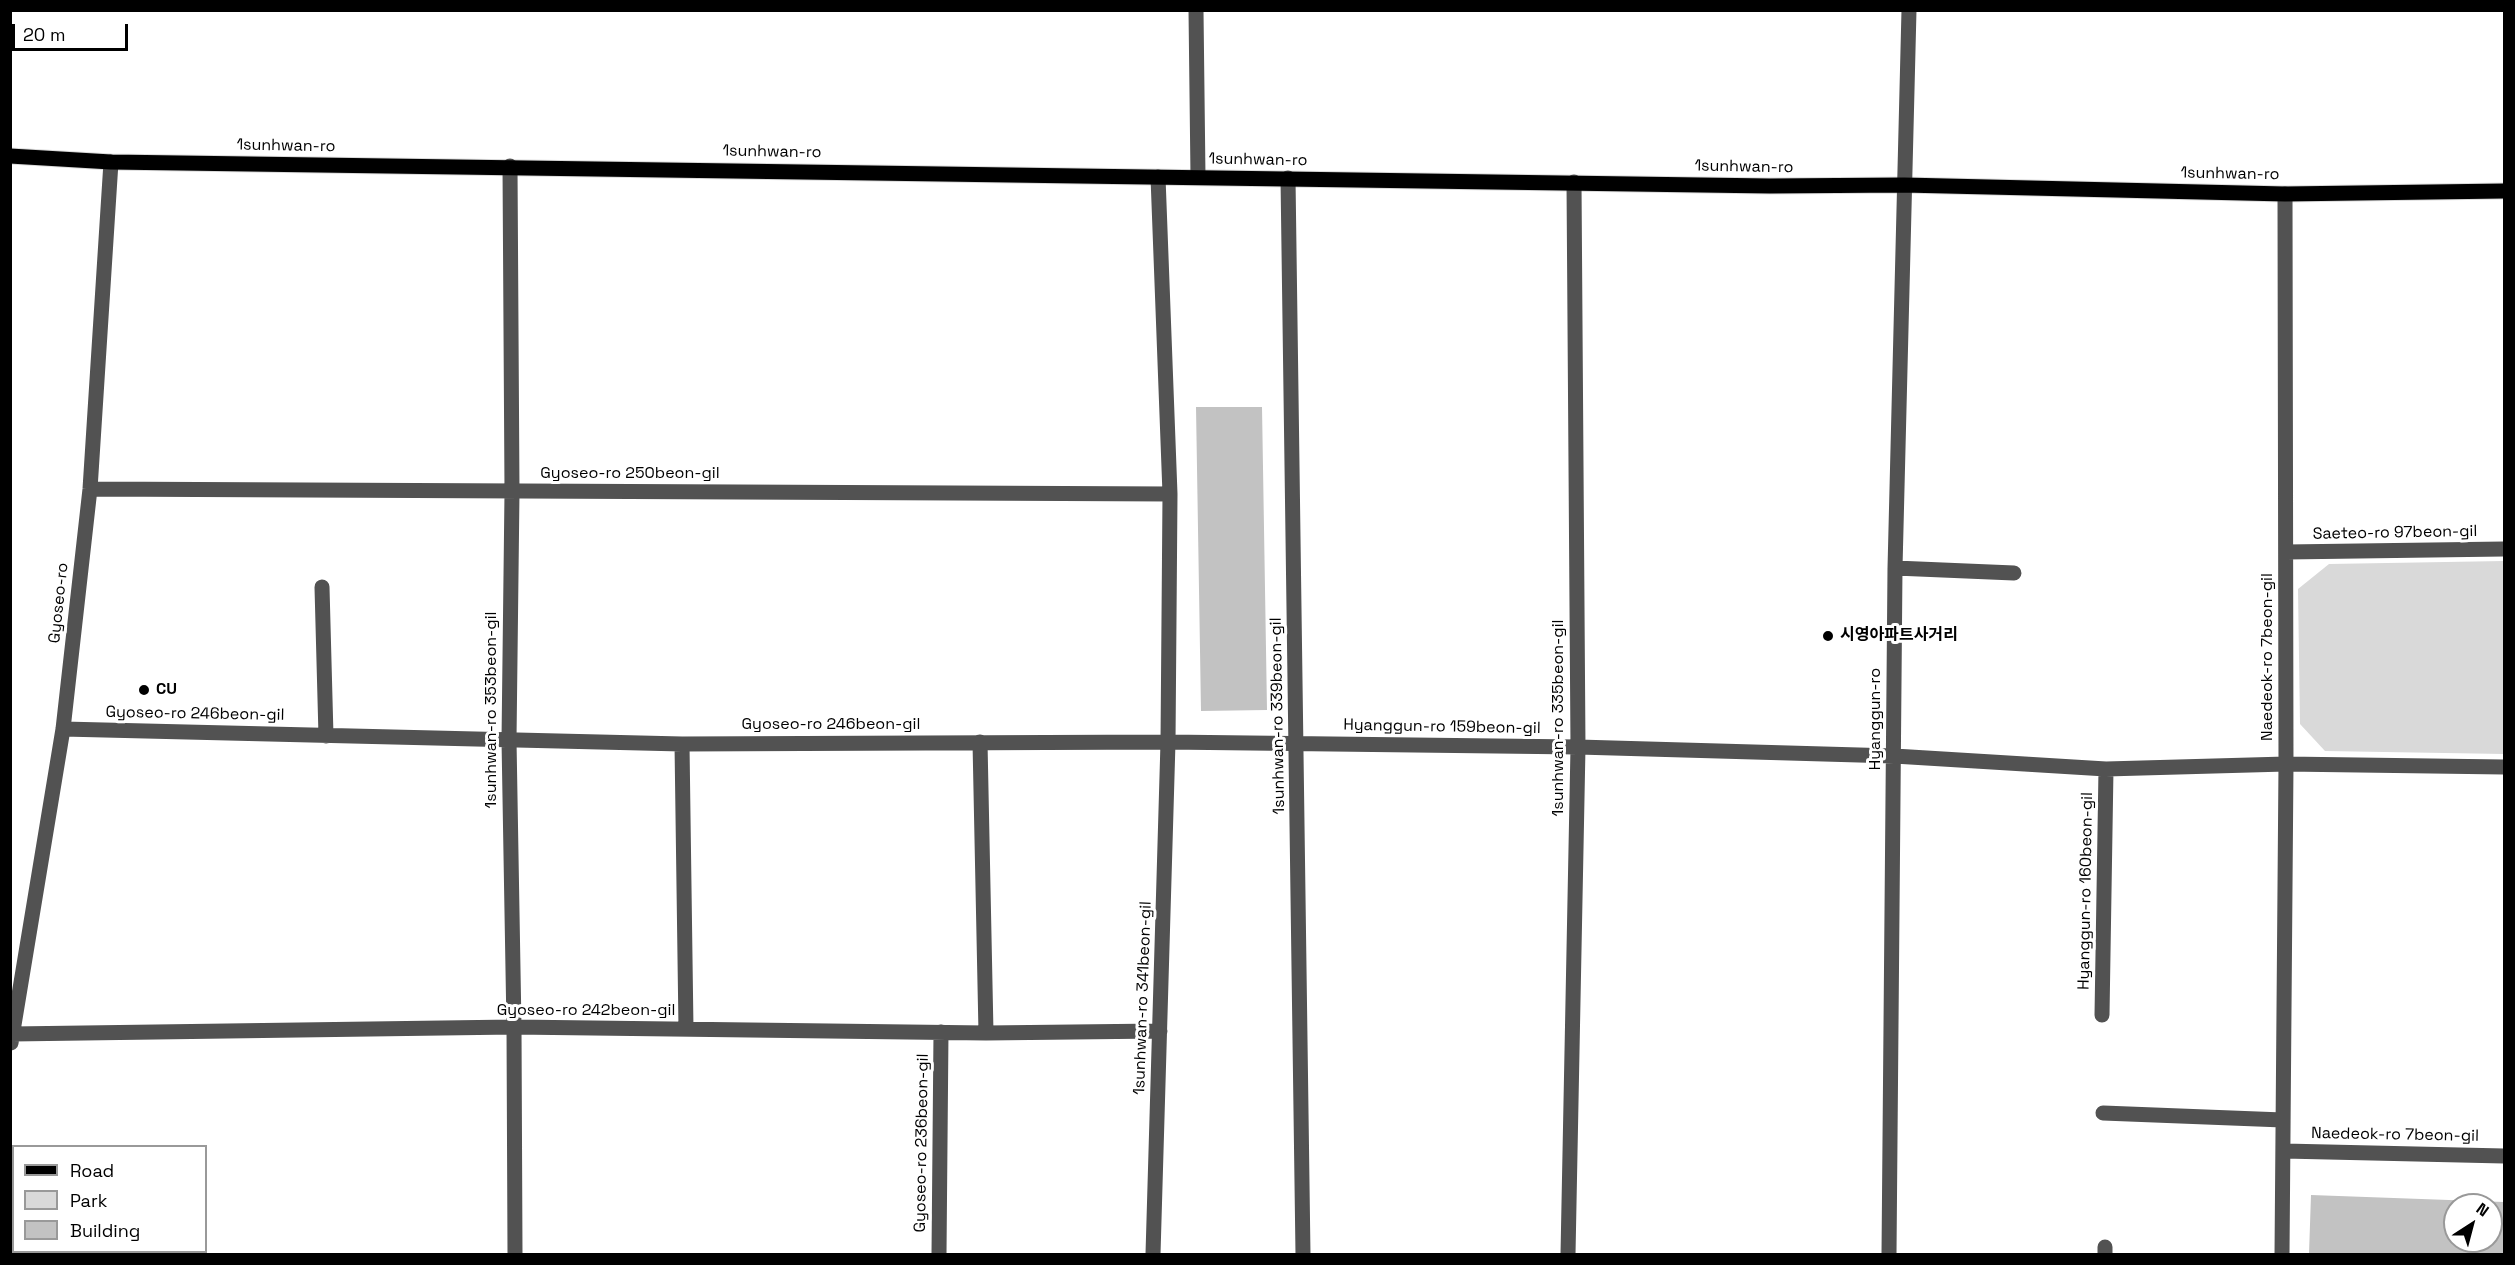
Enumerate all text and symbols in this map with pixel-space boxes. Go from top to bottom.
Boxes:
scale bar [15,12,130,50]
text: 20 m [23,23,66,46]
street label: 1sunhwan-ro [236,136,336,156]
street label: 1sunhwan-ro [722,142,822,162]
street label: 1sunhwan-ro [1208,150,1308,170]
street label: 1sunhwan-ro [1694,157,1794,177]
street label: 1sunhwan-ro [2180,164,2280,184]
street label: Gyoseo-ro 250beon-gil [540,464,720,484]
street label: Saeteo-ro 97beon-gil [2312,522,2478,544]
street label: Gyoseo-ro [45,562,73,644]
street label: Naedeok-ro 7beon-gil [2258,573,2278,741]
street label: 1sunhwan-ro 353beon-gil [482,612,502,808]
street label: 1sunhwan-ro 339beon-gil [1267,617,1289,815]
street label: 1sunhwan-ro 335beon-gil [1549,620,1569,816]
place label: 시영아파트사거리 [1840,626,1958,646]
marker: 시영아파트사거리 [1821,629,1835,643]
street label: Hyanggun-ro [1866,668,1886,770]
place label: CU [156,680,177,700]
marker: CU [137,683,151,697]
street label: Gyoseo-ro 246beon-gil [105,703,285,725]
street label: Gyoseo-ro 246beon-gil [742,715,920,735]
street label: Hyanggun-ro 159beon-gil [1343,716,1541,738]
street label: Hyanggun-ro 160beon-gil [2075,792,2097,990]
street label: 1sunhwan-ro 341beon-gil [1130,901,1156,1095]
street label: Gyoseo-ro 242beon-gil [497,1001,675,1021]
street label: Gyoseo-ro 236beon-gil [911,1053,933,1233]
street label: Naedeok-ro 7beon-gil [2311,1124,2479,1146]
legend [12,1145,207,1253]
text: Road [70,1159,114,1182]
text: Park [70,1189,107,1212]
north arrow [2443,1193,2503,1253]
text: N [2472,1198,2493,1221]
text: Building [70,1219,140,1242]

